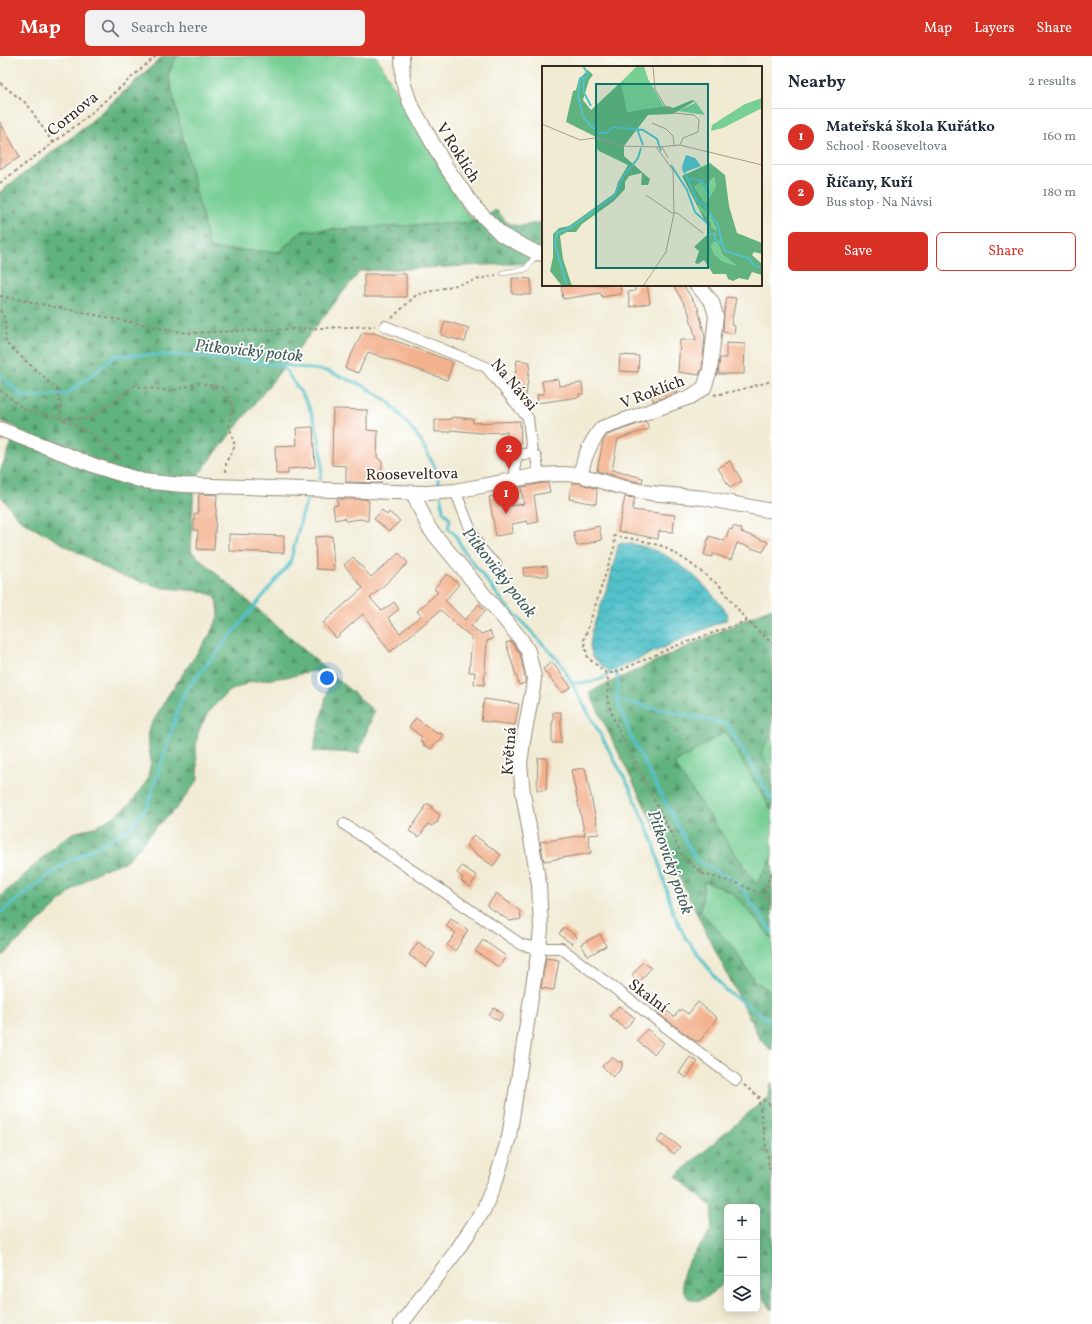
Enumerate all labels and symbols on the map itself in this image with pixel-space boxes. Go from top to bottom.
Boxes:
inset map [542,66,762,286]
street label: Cornova [43,87,104,142]
street label: V Roklích [430,119,484,187]
water label: Pitkovický potok [194,334,304,369]
street label: Na Návsi [485,354,542,416]
street label: V Roklích [617,371,688,415]
pin: 2 [496,436,522,469]
street label: Rooseveltova [365,463,459,487]
pin: 1 [493,481,519,514]
water label: Pitkovický potok [456,523,541,623]
your location [317,668,337,688]
street label: Květná [497,726,523,776]
water label: Pitkovický potok [641,807,698,918]
street label: Skalní [623,974,672,1019]

